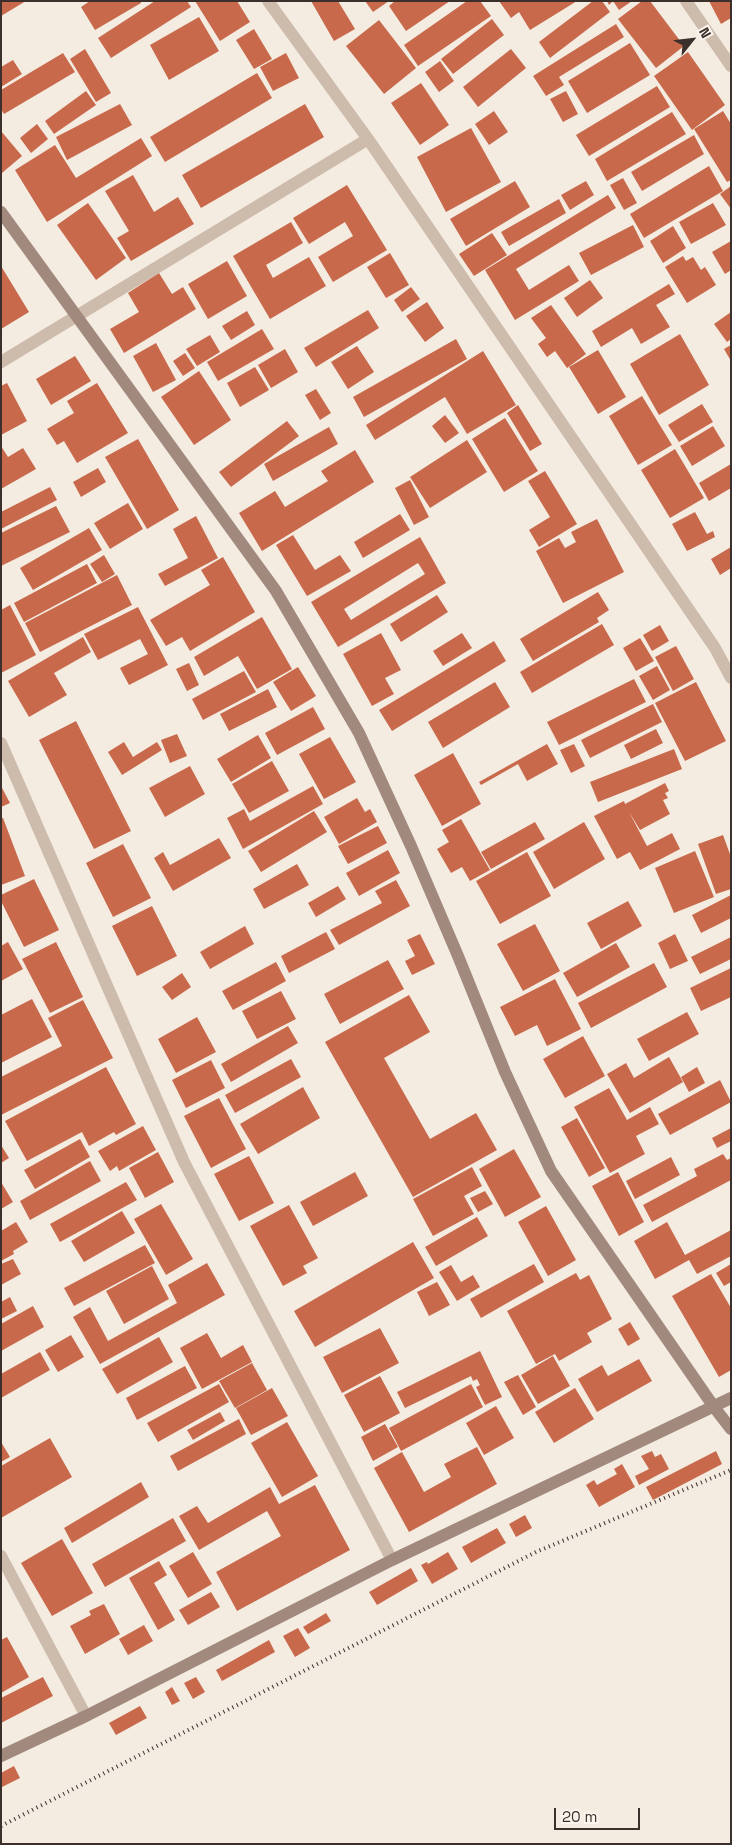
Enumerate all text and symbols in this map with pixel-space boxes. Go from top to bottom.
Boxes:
north arrow [667,15,717,65]
text: N [695,24,715,41]
scale bar [557,1798,643,1830]
text: 20 m [562,1807,597,1826]

